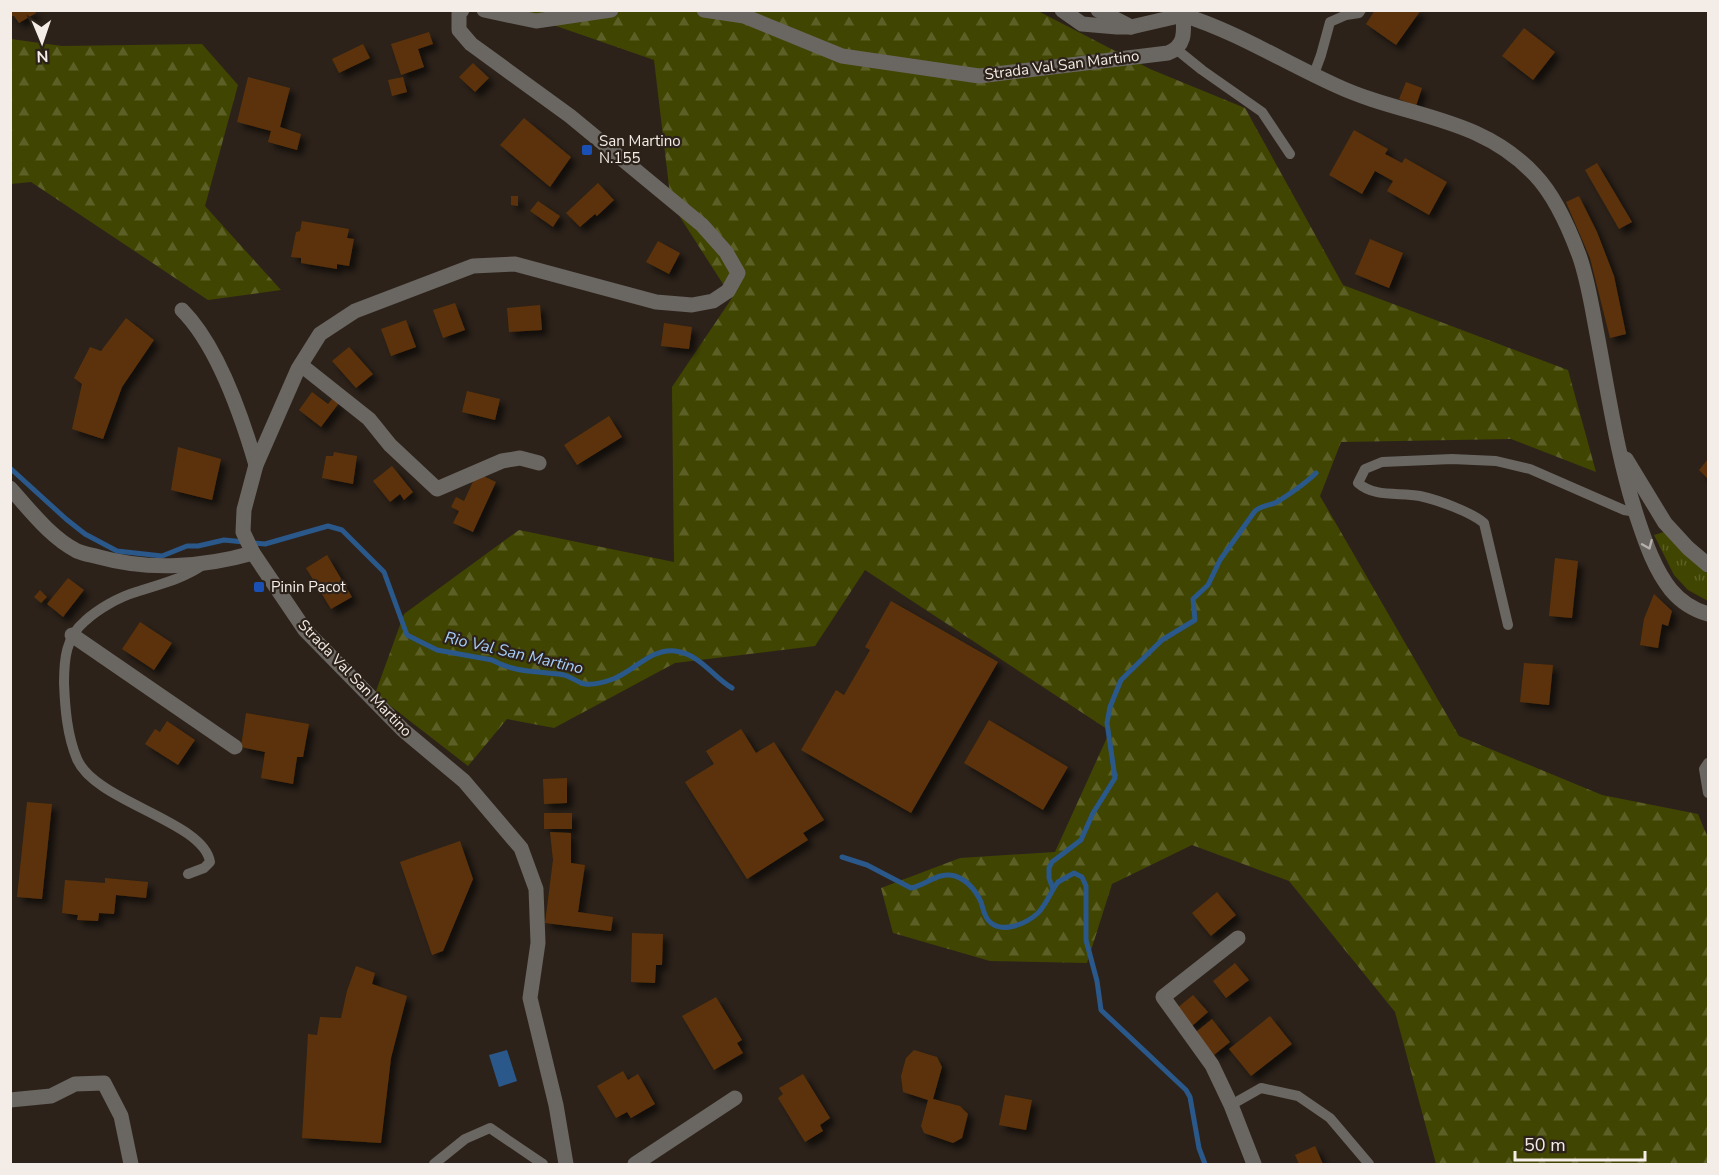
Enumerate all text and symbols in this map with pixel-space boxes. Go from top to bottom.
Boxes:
north arrow [12,12,72,72]
text: N [36,45,49,67]
street label: Strada Val San Martino [984,46,1140,84]
place label: San Martino N.155 [599,131,681,168]
marker: San Martino N.155 [580,143,594,157]
one-way arrow [1640,539,1652,550]
place label: Pinin Pacot [271,577,346,597]
marker: Pinin Pacot [252,580,266,594]
street label: Strada Val San Martino [294,615,416,741]
water label: Rio Val San Martino [442,626,586,680]
scale bar [1515,1124,1646,1162]
text: 50 m [1524,1133,1566,1157]

